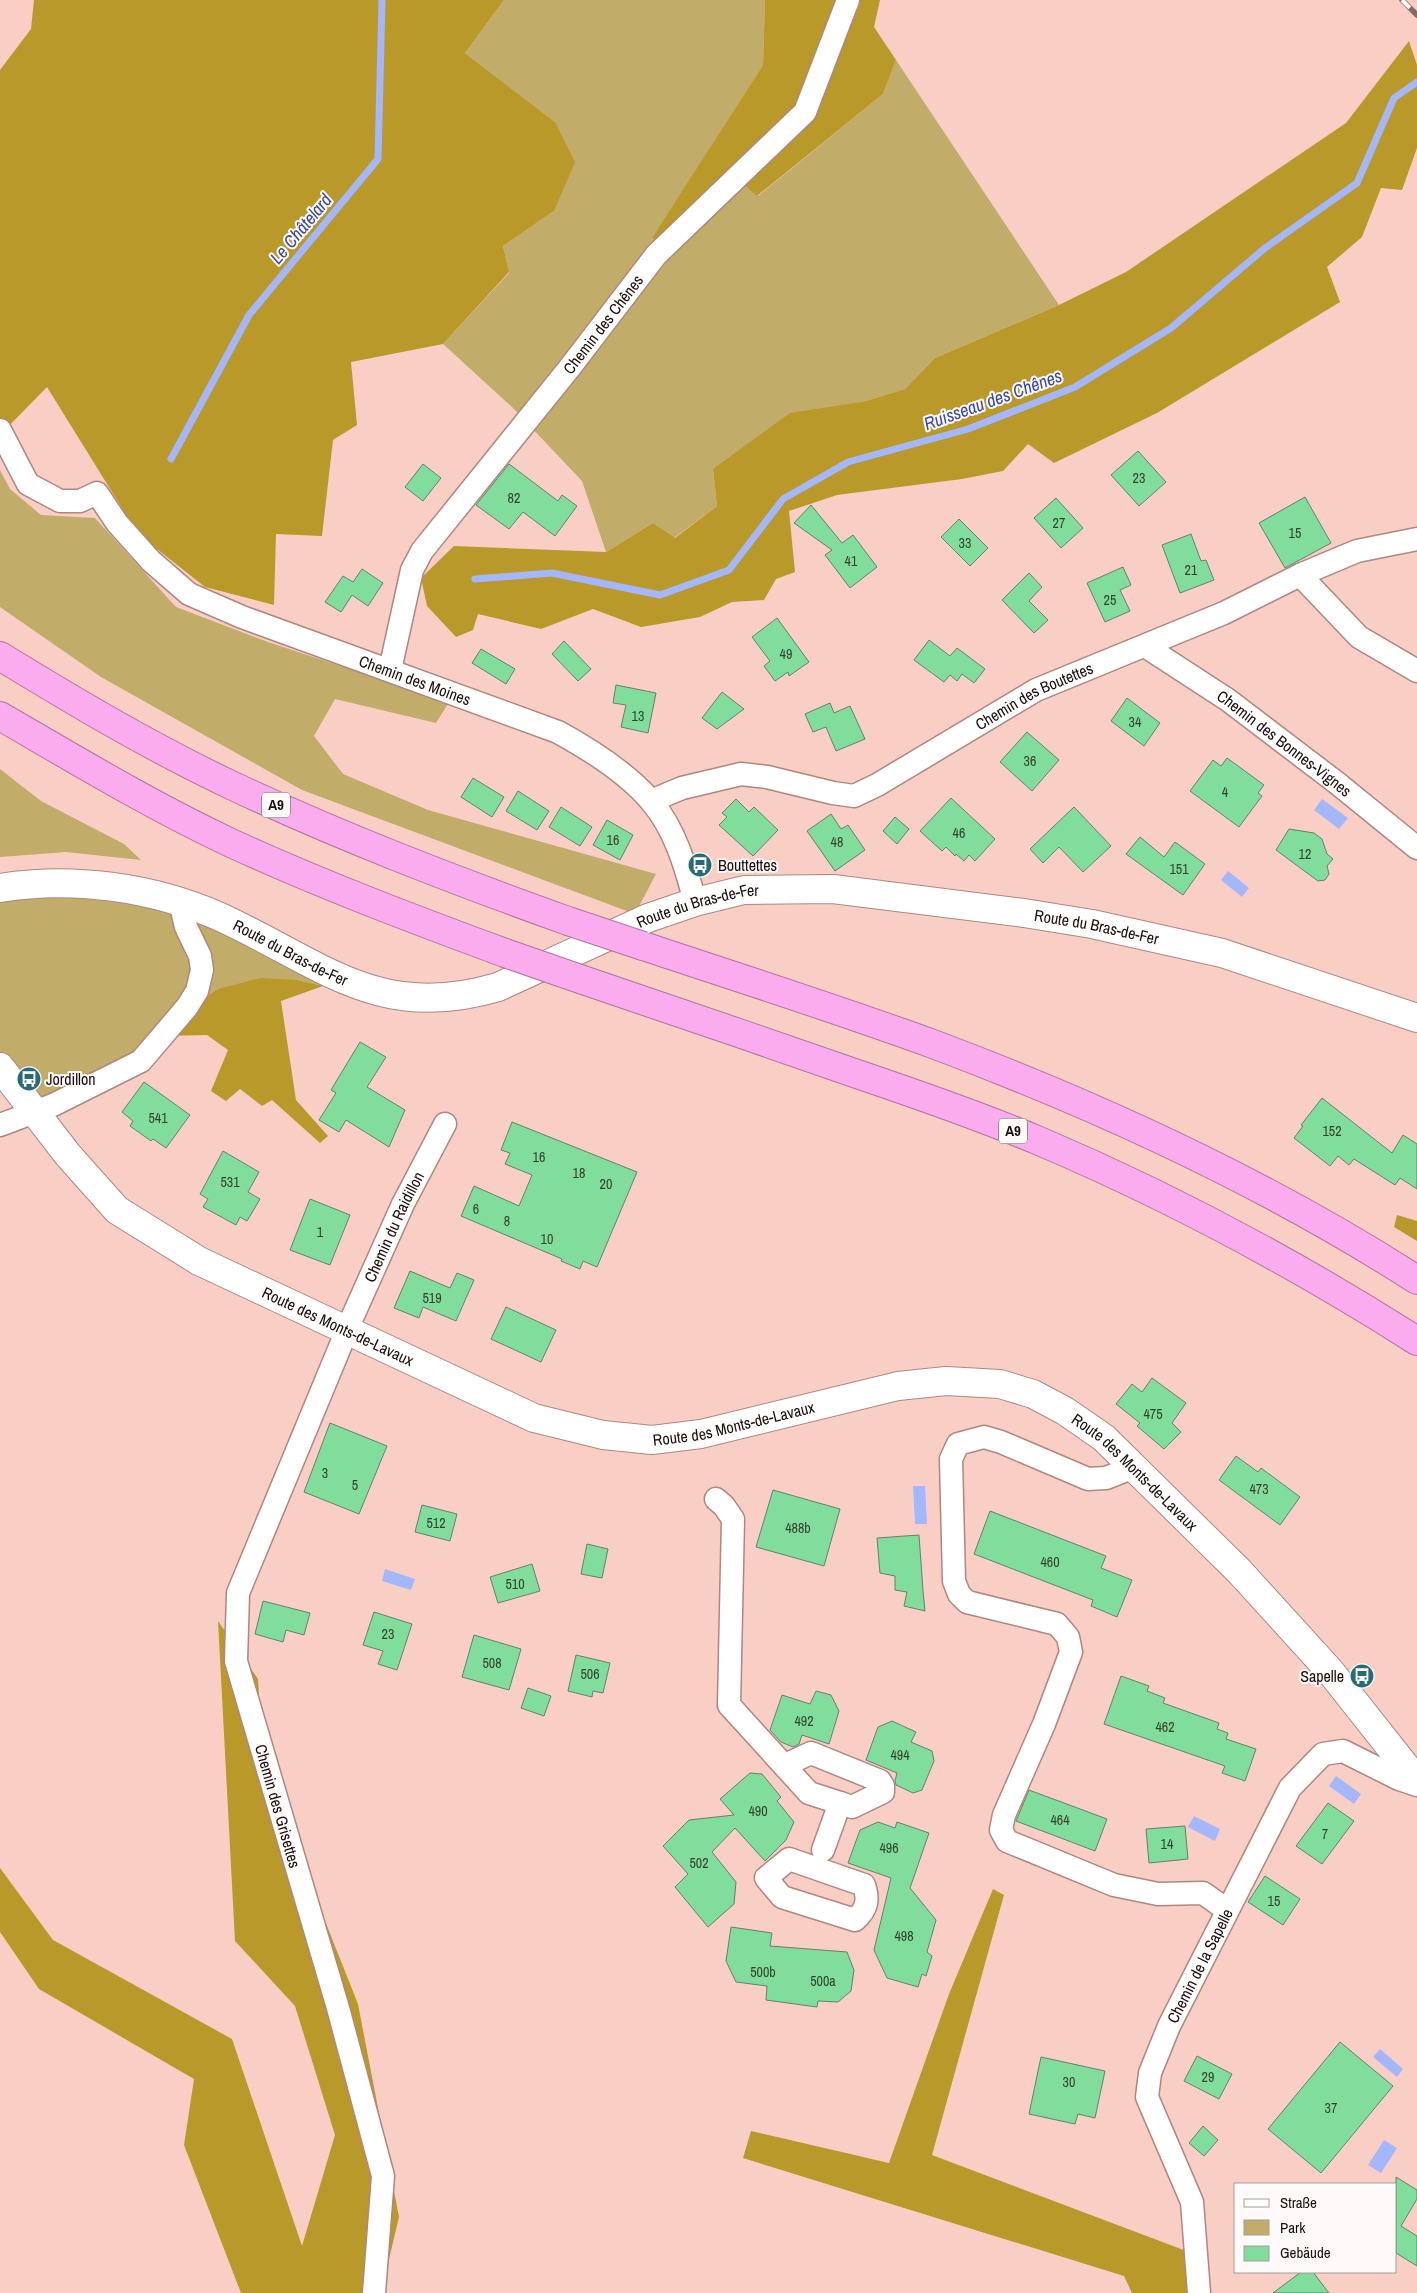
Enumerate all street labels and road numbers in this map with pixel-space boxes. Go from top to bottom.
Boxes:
street label: Chemin des Chênes [558,270,648,379]
street label: Chemin des Moines [356,649,474,710]
street label: Chemin des Boutettes [971,657,1096,735]
street label: Chemin des Bonnes-Vignes [1213,685,1356,802]
road number: A9 [262,792,290,818]
street label: Route du Bras-de-Fer [633,878,759,933]
street label: Route du Bras-de-Fer [1033,904,1162,950]
street label: Route du Bras-de-Fer [230,914,352,991]
road number: A9 [999,1118,1027,1144]
street label: Chemin du Raidillon [358,1168,429,1286]
street label: Route des Monts-de-Lavaux [259,1281,418,1371]
street label: Route des Monts-de-Lavaux [651,1396,817,1451]
street label: Route des Monts-de-Lavaux [1067,1408,1203,1536]
street label: Chemin des Grisettes [250,1742,306,1870]
street label: Chemin de la Sapelle [1161,1905,1238,2027]

